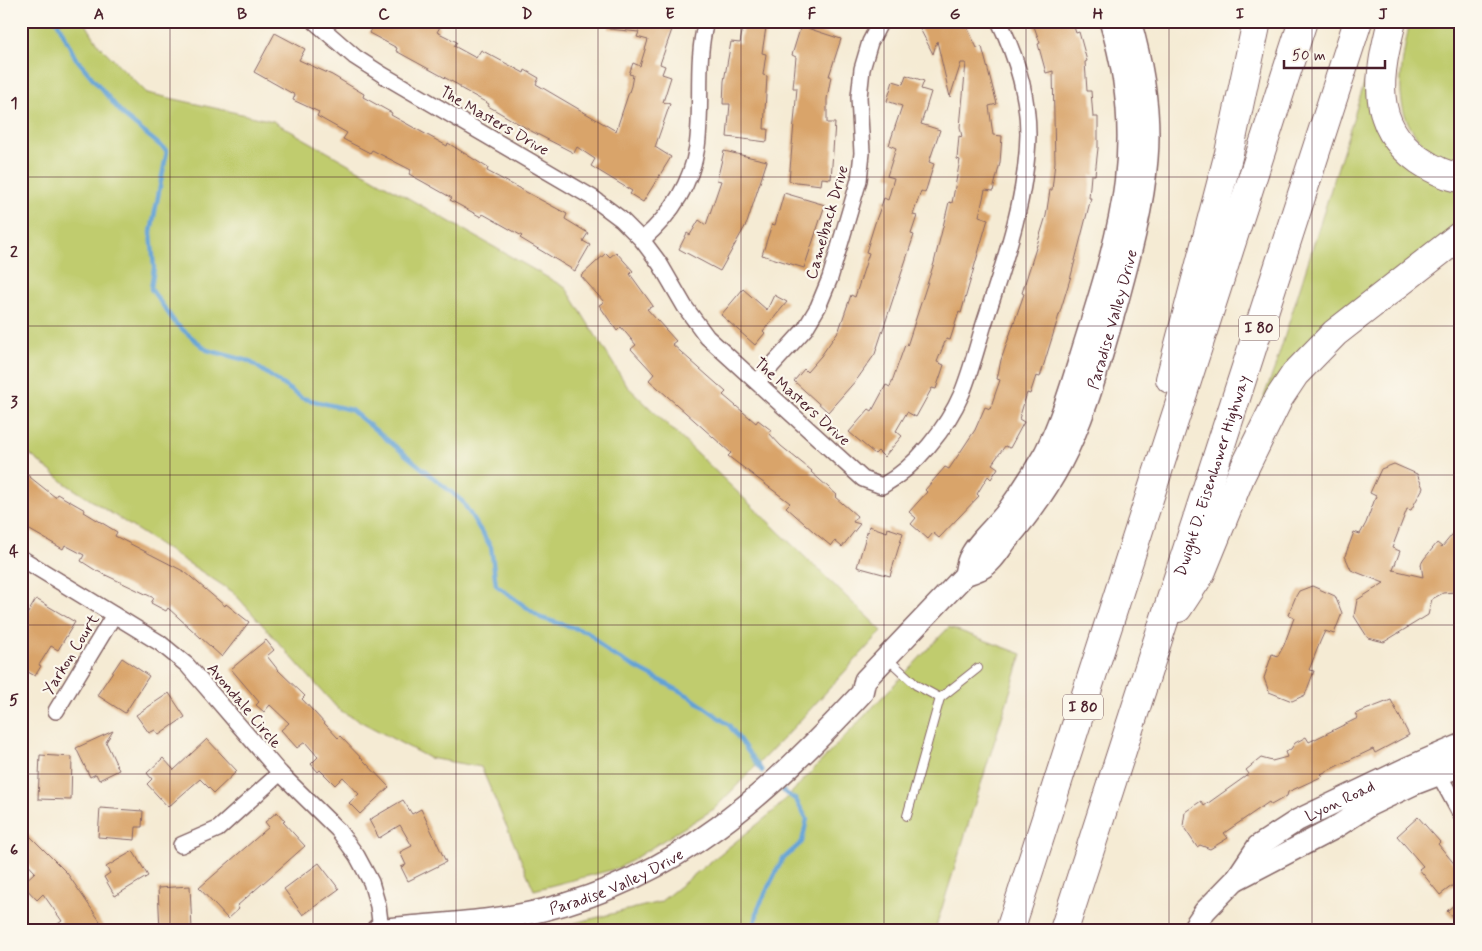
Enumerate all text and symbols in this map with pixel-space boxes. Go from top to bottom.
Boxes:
text: A [94,4,104,25]
text: B [237,4,247,25]
text: C [378,4,390,25]
text: D [521,4,533,25]
text: E [665,4,675,25]
text: F [808,4,817,25]
text: G [950,4,961,25]
text: H [1093,4,1104,25]
text: I [1236,4,1245,25]
text: J [1378,4,1388,25]
scale bar [1284,38,1386,70]
text: 50 m [1292,46,1326,66]
street label: The Masters Drive [436,81,553,161]
text: 1 [10,93,18,114]
street label: Camelback Drive [801,163,854,282]
text: 2 [10,242,18,263]
street label: Paradise Valley Drive [1083,247,1143,392]
road number: I 80 [1239,316,1279,340]
street label: The Masters Drive [749,353,855,451]
street label: Dwight D. Eisenhower Highway [1170,372,1255,579]
text: 3 [10,392,18,413]
text: 4 [9,541,19,562]
street label: Yarkon Court [38,610,105,699]
street label: Avondale Circle [202,659,286,753]
text: 5 [9,690,19,711]
road number: I 80 [1063,694,1103,720]
street label: Lyon Road [1302,776,1378,827]
text: 6 [10,840,18,861]
street label: Paradise Valley Drive [547,844,688,920]

